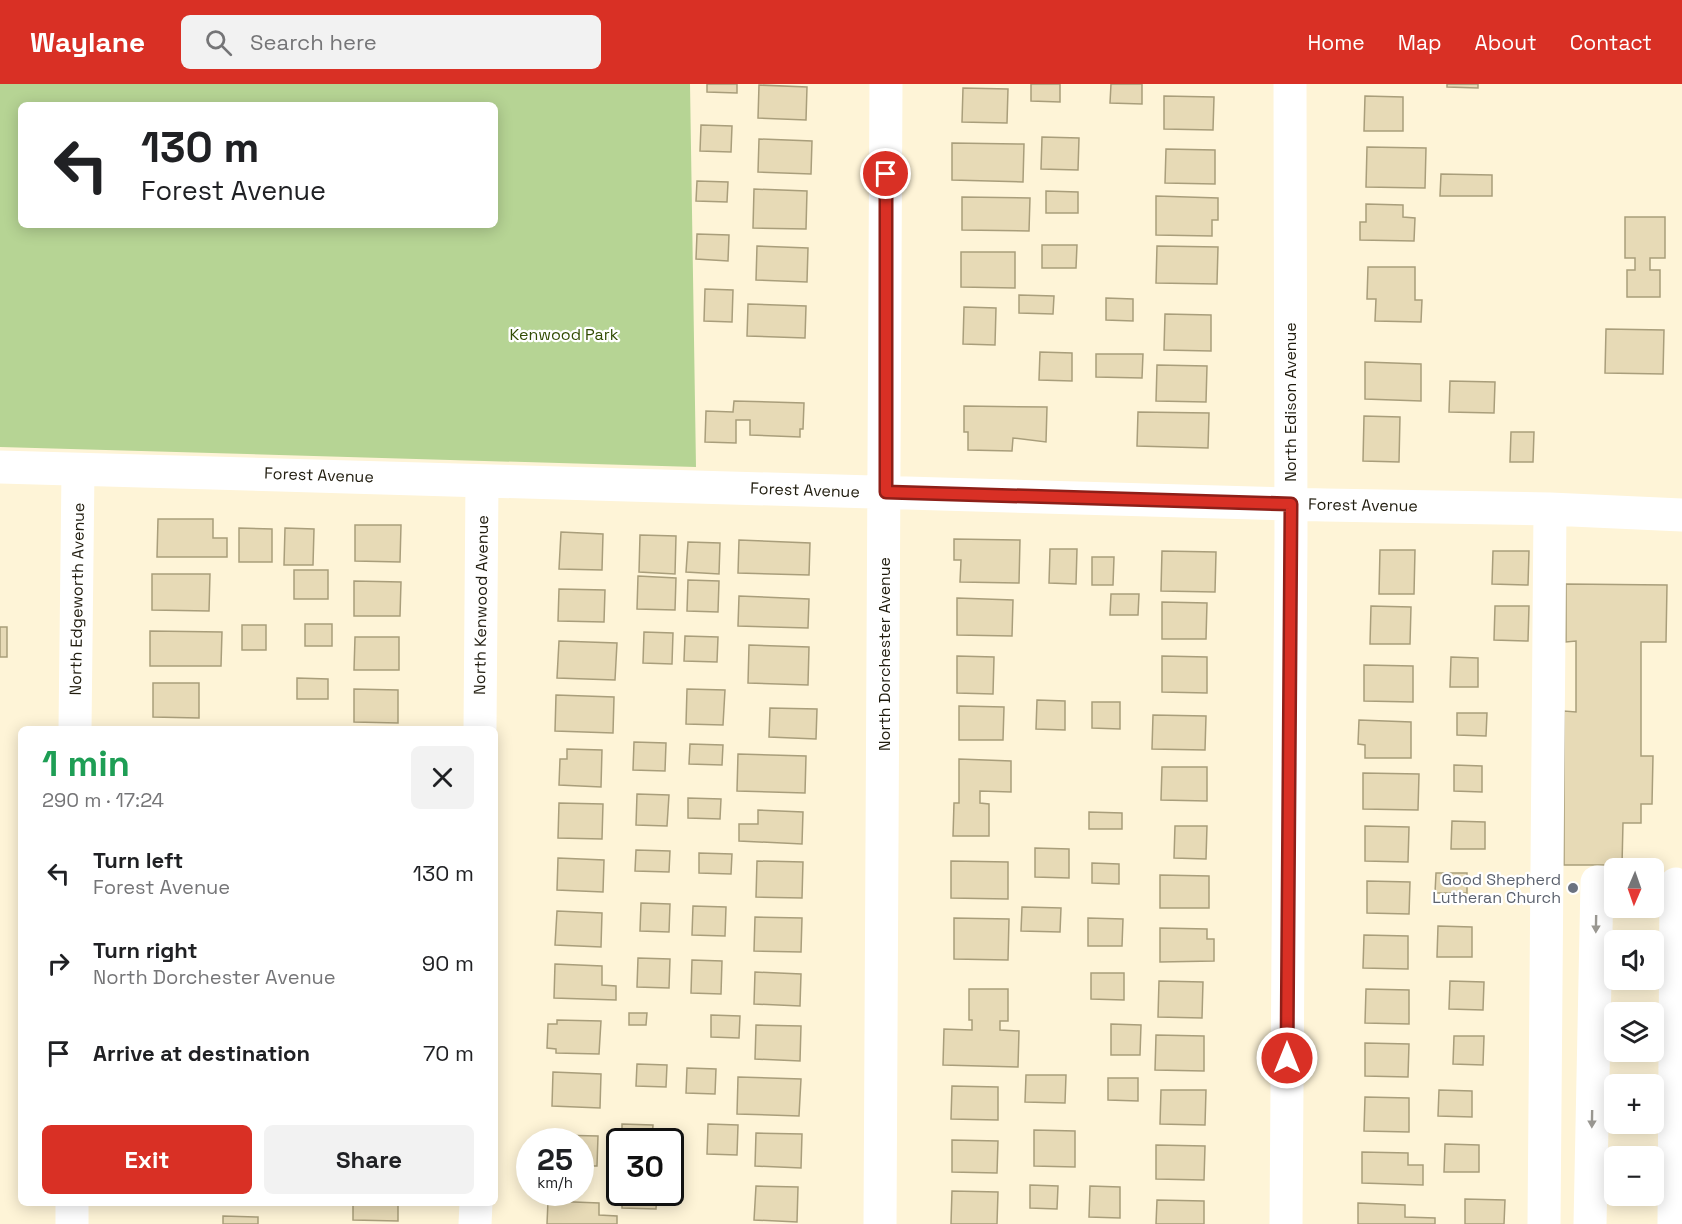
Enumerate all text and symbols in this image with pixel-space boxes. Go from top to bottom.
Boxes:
search box [181,15,601,69]
text: Waylane [30,24,145,60]
icon: search [202,26,235,59]
text: Search here [250,28,377,56]
text: Home [1307,29,1365,56]
text: Map [1398,29,1442,56]
text: About [1475,29,1537,56]
text: Contact [1570,29,1652,56]
text: 130 m [141,121,259,174]
icon: left [42,126,120,204]
pin [860,148,911,199]
icon: arrive [869,157,902,190]
text: Forest Avenue [141,173,326,208]
street label: North Edison Avenue [1280,322,1301,482]
park label: Kenwood Park [510,324,619,345]
street label: Forest Avenue [264,463,374,487]
street label: Forest Avenue [750,478,860,502]
street label: Forest Avenue [1308,494,1418,516]
street label: North Edgeworth Avenue [65,502,89,696]
street label: North Kenwood Avenue [469,515,493,695]
street label: North Dorchester Avenue [874,557,895,751]
text: 1 min [42,741,130,787]
button: close [411,746,474,809]
text: 290 m · 17:24 [42,787,164,813]
text: Turn left [93,846,183,874]
icon: left [42,857,75,890]
north arrow [1604,858,1664,918]
map controls [1604,858,1664,1206]
text: 130 m [413,859,474,887]
place label: Good Shepherd Lutheran Church [1432,869,1561,908]
text: Forest Avenue [93,874,230,900]
marker: Good Shepherd Lutheran Church [1566,881,1580,895]
one-way arrow [1591,914,1601,933]
button: sound [1604,930,1664,990]
text: Turn right [93,936,198,964]
icon: right [42,947,75,980]
text: 90 m [422,949,474,977]
text: North Dorchester Avenue [93,964,336,990]
button: layers [1604,1002,1664,1062]
position arrow [1255,1026,1319,1090]
icon: arrive [42,1037,75,1070]
text: Arrive at destination [93,1039,310,1067]
text: 70 m [423,1039,474,1067]
button: + [1604,1074,1664,1134]
one-way arrow [1588,1109,1597,1128]
button: Exit [42,1125,252,1194]
button: Share [264,1125,474,1194]
speed limit sign: 30 [606,1128,684,1206]
text: 25 [537,1140,573,1179]
button: − [1604,1146,1664,1206]
text: km/h [537,1173,573,1192]

